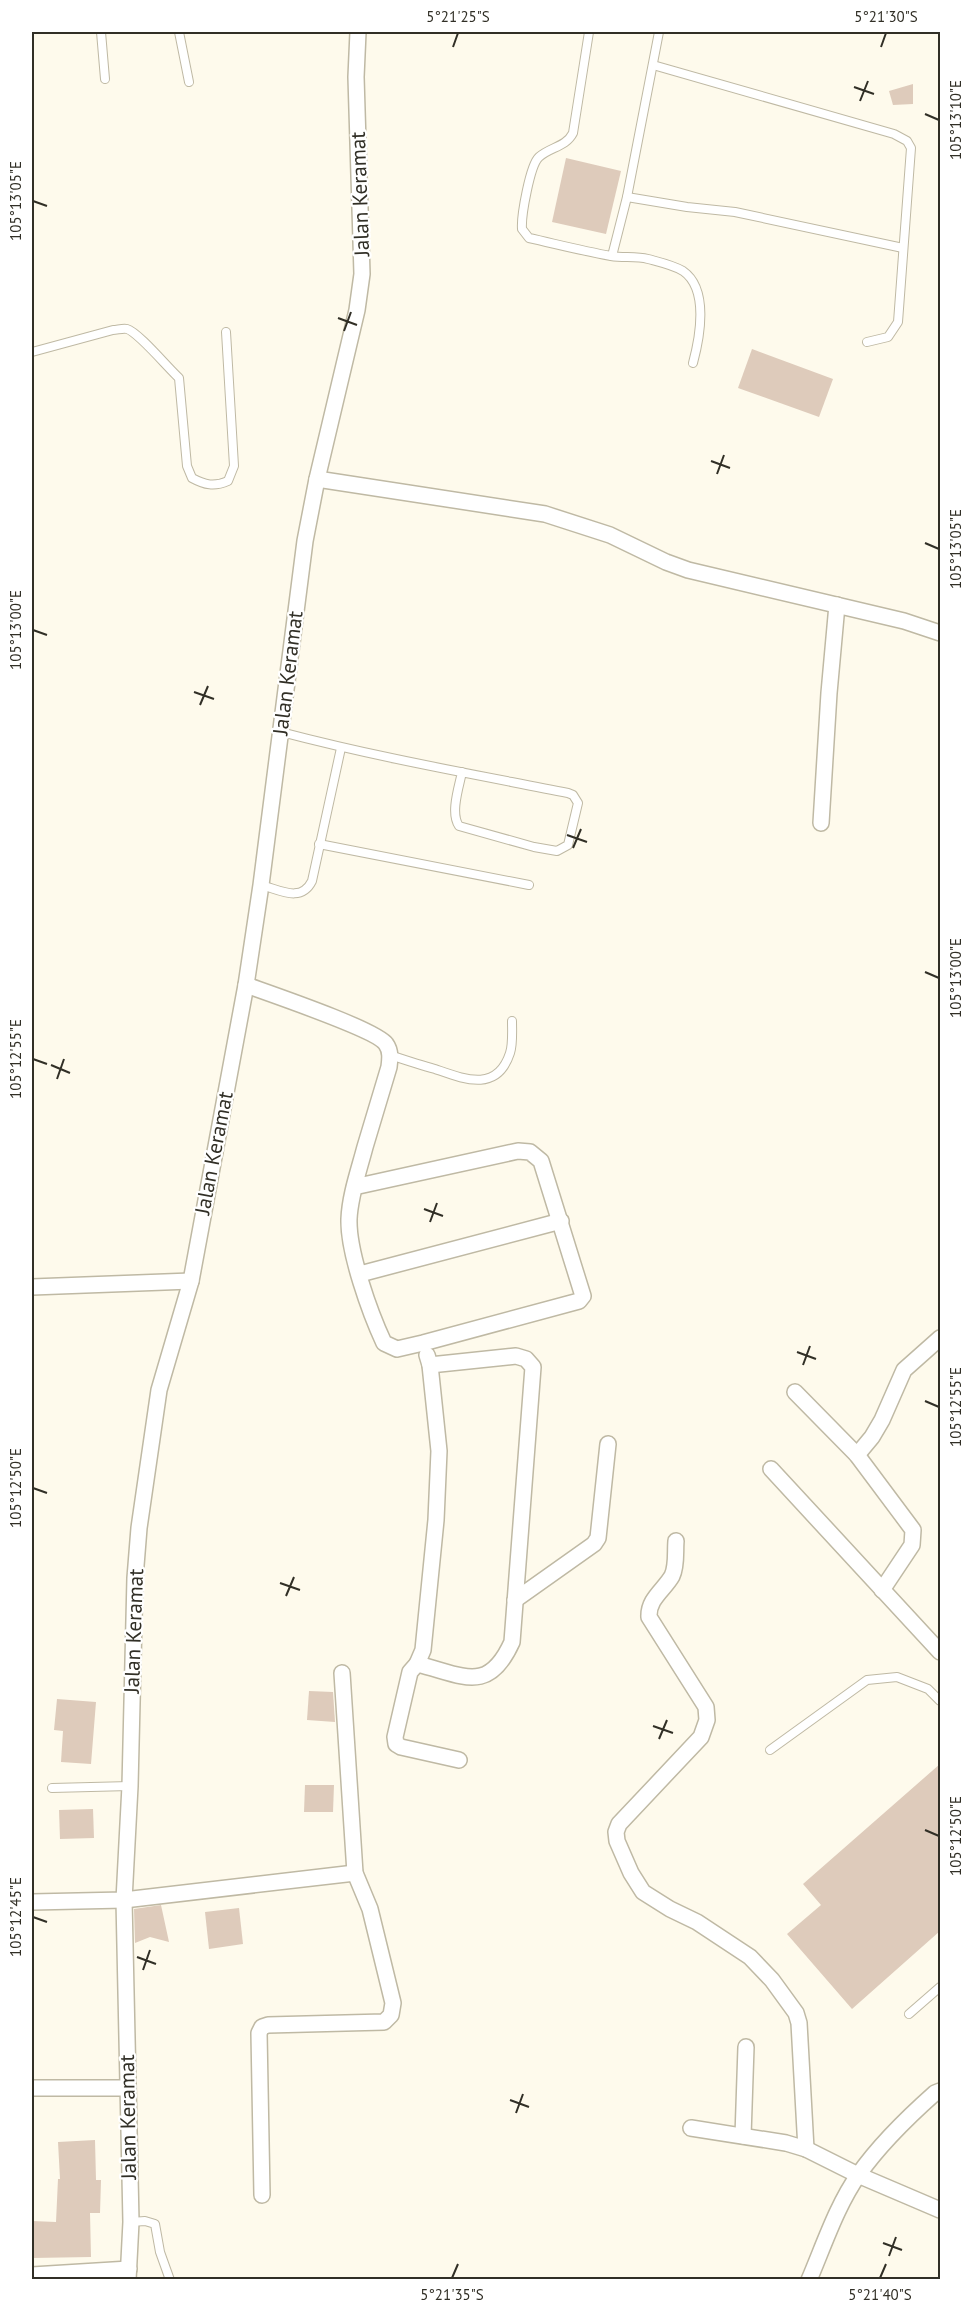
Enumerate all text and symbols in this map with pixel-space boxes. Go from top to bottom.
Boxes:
text: 5°21'25"S [426,7,490,26]
text: 5°21'30"S [854,7,918,26]
text: 105°13'10"E [946,80,965,160]
street label: Jalan Keramat [344,131,375,258]
text: 105°13'05"E [6,161,25,241]
text: 105°13'05"E [946,509,965,589]
text: 105°13'00"E [6,590,25,670]
street label: Jalan Keramat [266,609,309,738]
text: 105°13'00"E [946,938,965,1018]
text: 105°12'55"E [6,1019,25,1099]
street label: Jalan Keramat [188,1089,239,1218]
text: 105°12'55"E [946,1367,965,1447]
text: 105°12'50"E [6,1448,25,1528]
street label: Jalan Keramat [118,1568,149,1695]
text: 105°12'50"E [946,1796,965,1876]
text: 105°12'45"E [6,1877,25,1957]
street label: Jalan Keramat [113,2054,142,2181]
text: 5°21'35"S [420,2285,484,2304]
text: 5°21'40"S [848,2285,912,2304]

